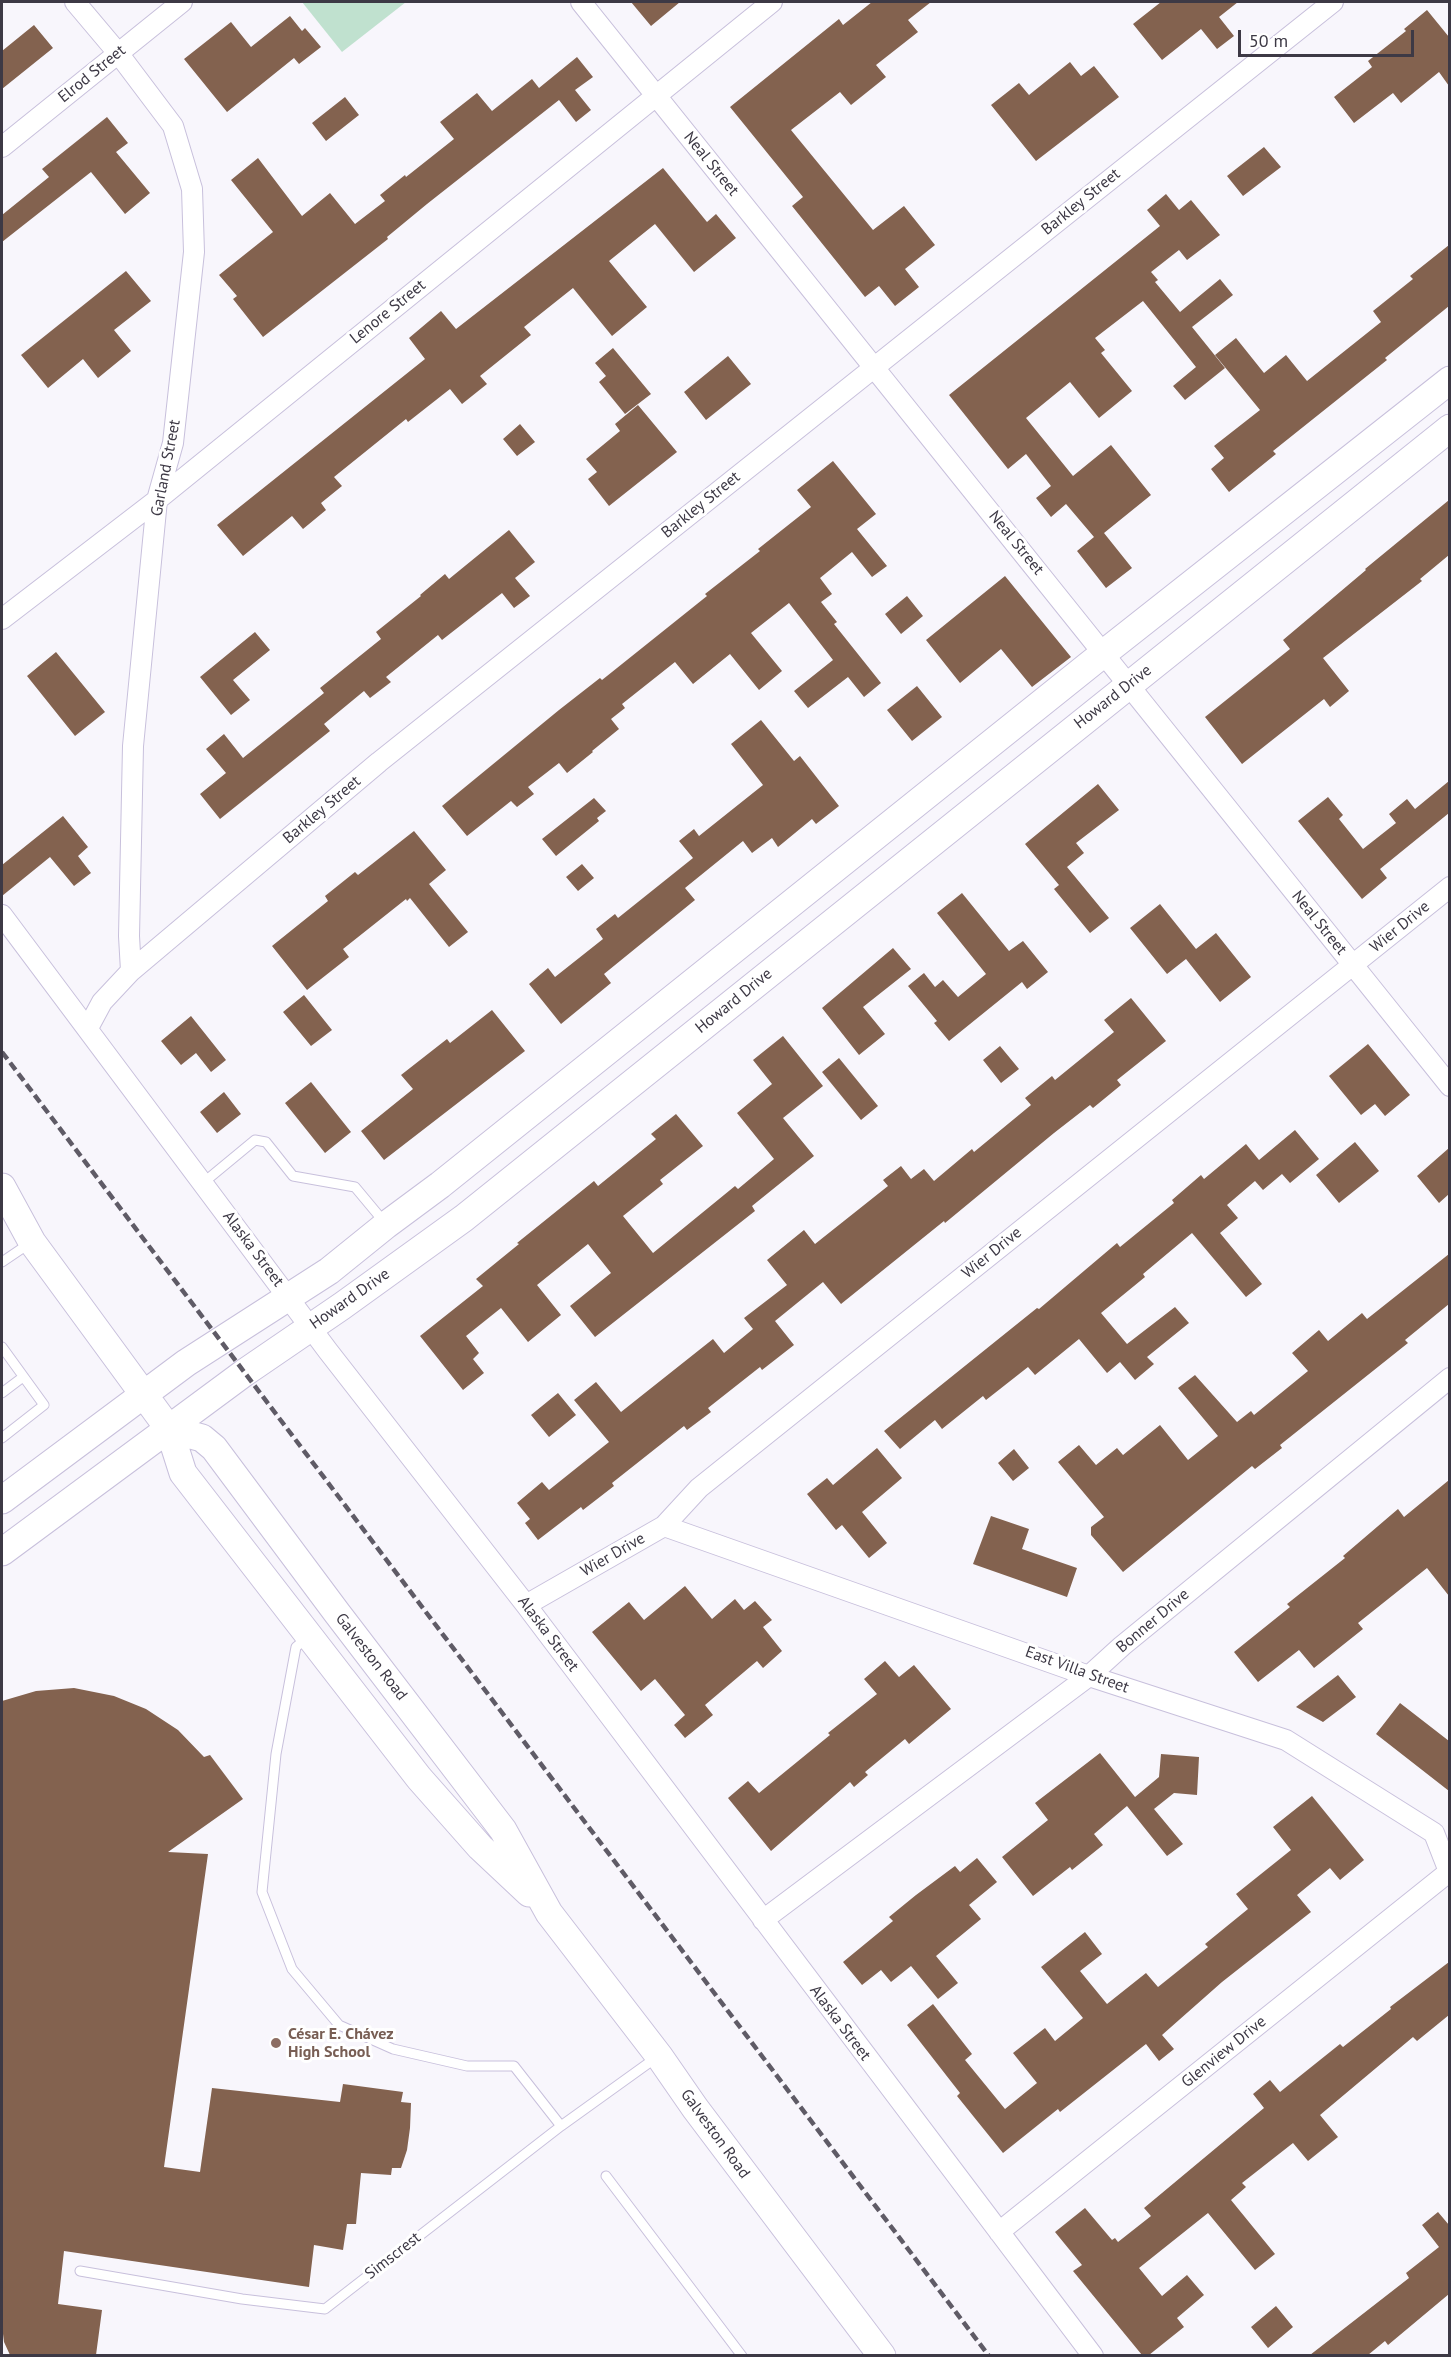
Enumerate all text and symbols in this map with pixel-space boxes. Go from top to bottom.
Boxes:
scale bar [1241,18,1416,56]
text: 50 m [1249,29,1288,52]
street label: Elrod Street [54,41,130,107]
street label: Neal Street [679,128,743,200]
street label: Barkley Street [1038,165,1124,239]
street label: Lenore Street [346,276,430,348]
street label: Garland Street [147,418,185,518]
street label: Barkley Street [658,468,744,542]
street label: Neal Street [984,507,1048,579]
street label: Howard Drive [1070,661,1156,733]
street label: Barkley Street [279,772,365,848]
street label: Neal Street [1287,887,1351,959]
street label: Wier Drive [1366,897,1434,957]
street label: Howard Drive [692,964,776,1038]
street label: Alaska Street [218,1208,288,1290]
street label: Wier Drive [958,1223,1026,1283]
street label: Howard Drive [306,1264,394,1334]
street label: Wier Drive [577,1529,649,1581]
street label: Bonner Drive [1113,1585,1193,1657]
street label: Alaska Street [513,1593,583,1675]
street label: Galveston Road [331,1610,411,1704]
street label: East Villa Street [1023,1642,1131,1698]
street label: Alaska Street [805,1982,875,2064]
street label: Glenview Drive [1178,2012,1270,2092]
place label: César E. Chávez High School [288,2024,394,2062]
marker: César E. Chávez High School [269,2036,283,2050]
street label: Galveston Road [676,2086,754,2182]
street label: Simscrest [361,2228,425,2284]

